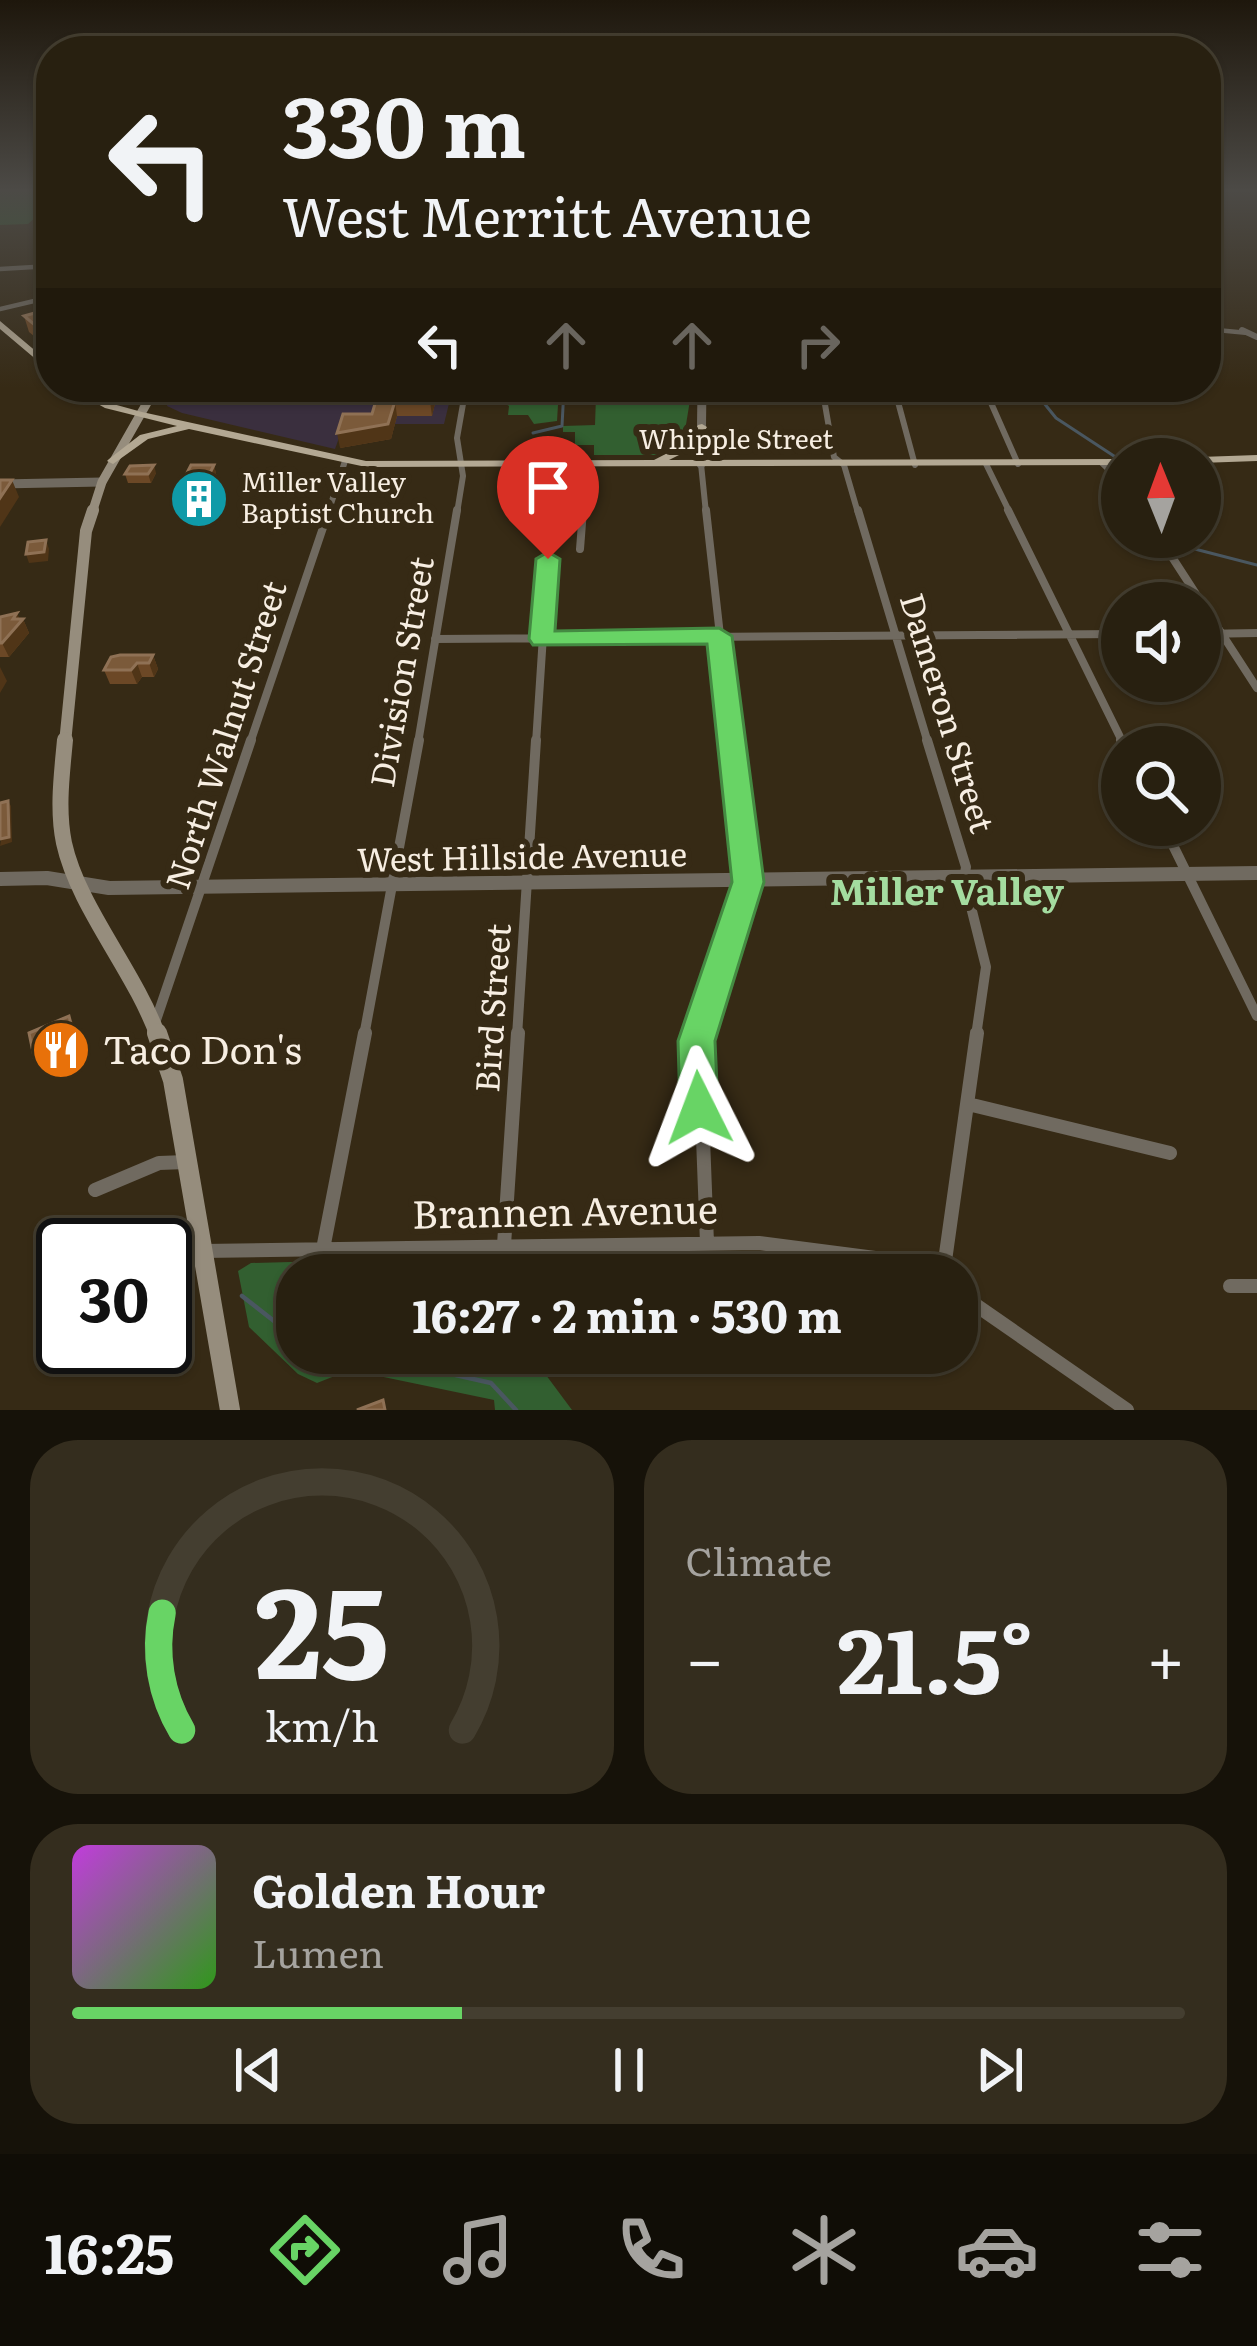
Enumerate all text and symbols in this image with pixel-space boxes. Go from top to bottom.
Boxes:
text: 330 m [282,59,526,184]
icon: left [84,84,240,240]
text: West Merritt Avenue [282,173,812,254]
icon: left [407,312,473,378]
icon: ahead [533,312,599,378]
icon: ahead [659,312,725,378]
icon: right [785,312,851,378]
street label: Whipple Street [639,417,833,457]
pin [497,436,599,559]
north arrow [1101,438,1221,558]
map controls [1101,438,1221,846]
icon: arrive [515,454,581,520]
place label: Miller Valley Baptist Church [241,460,434,531]
building icon: Miller Valley Baptist Church [168,468,230,530]
street label: Division Street [355,552,444,791]
street label: North Walnut Street [151,573,297,895]
button: sound [1101,582,1221,702]
street label: Dameron Street [890,586,1009,839]
button: search [1101,726,1221,846]
street label: West Hillside Avenue [356,827,688,882]
district label: Miller Valley [830,863,1064,916]
street label: Bird Street [460,921,521,1094]
place label: Taco Don's [103,1018,302,1076]
restaurant icon: Taco Don's [30,1019,92,1081]
position arrow [636,1045,762,1171]
street label: Brannen Avenue [411,1177,719,1241]
speed limit sign: 30 [36,1218,192,1374]
text: 16:27 · 2 min · 530 m [412,1280,842,1347]
text: Climate [686,1530,832,1588]
text: 25 [255,1532,389,1717]
text: 21.5° [837,1588,1033,1722]
text: − [686,1606,724,1704]
text: + [1147,1606,1185,1704]
text: km/h [265,1692,379,1755]
text: Golden Hour [252,1855,545,1922]
text: Lumen [252,1922,384,1980]
icon: previous [225,2037,291,2103]
icon: pause [596,2037,662,2103]
icon: next [967,2037,1033,2103]
icon: directions [263,2208,347,2292]
icon: music [436,2208,520,2292]
icon: phone [609,2208,693,2292]
icon: climate [782,2208,866,2292]
icon: car [955,2208,1039,2292]
icon: filters [1128,2208,1212,2292]
text: 16:25 [45,2210,174,2291]

